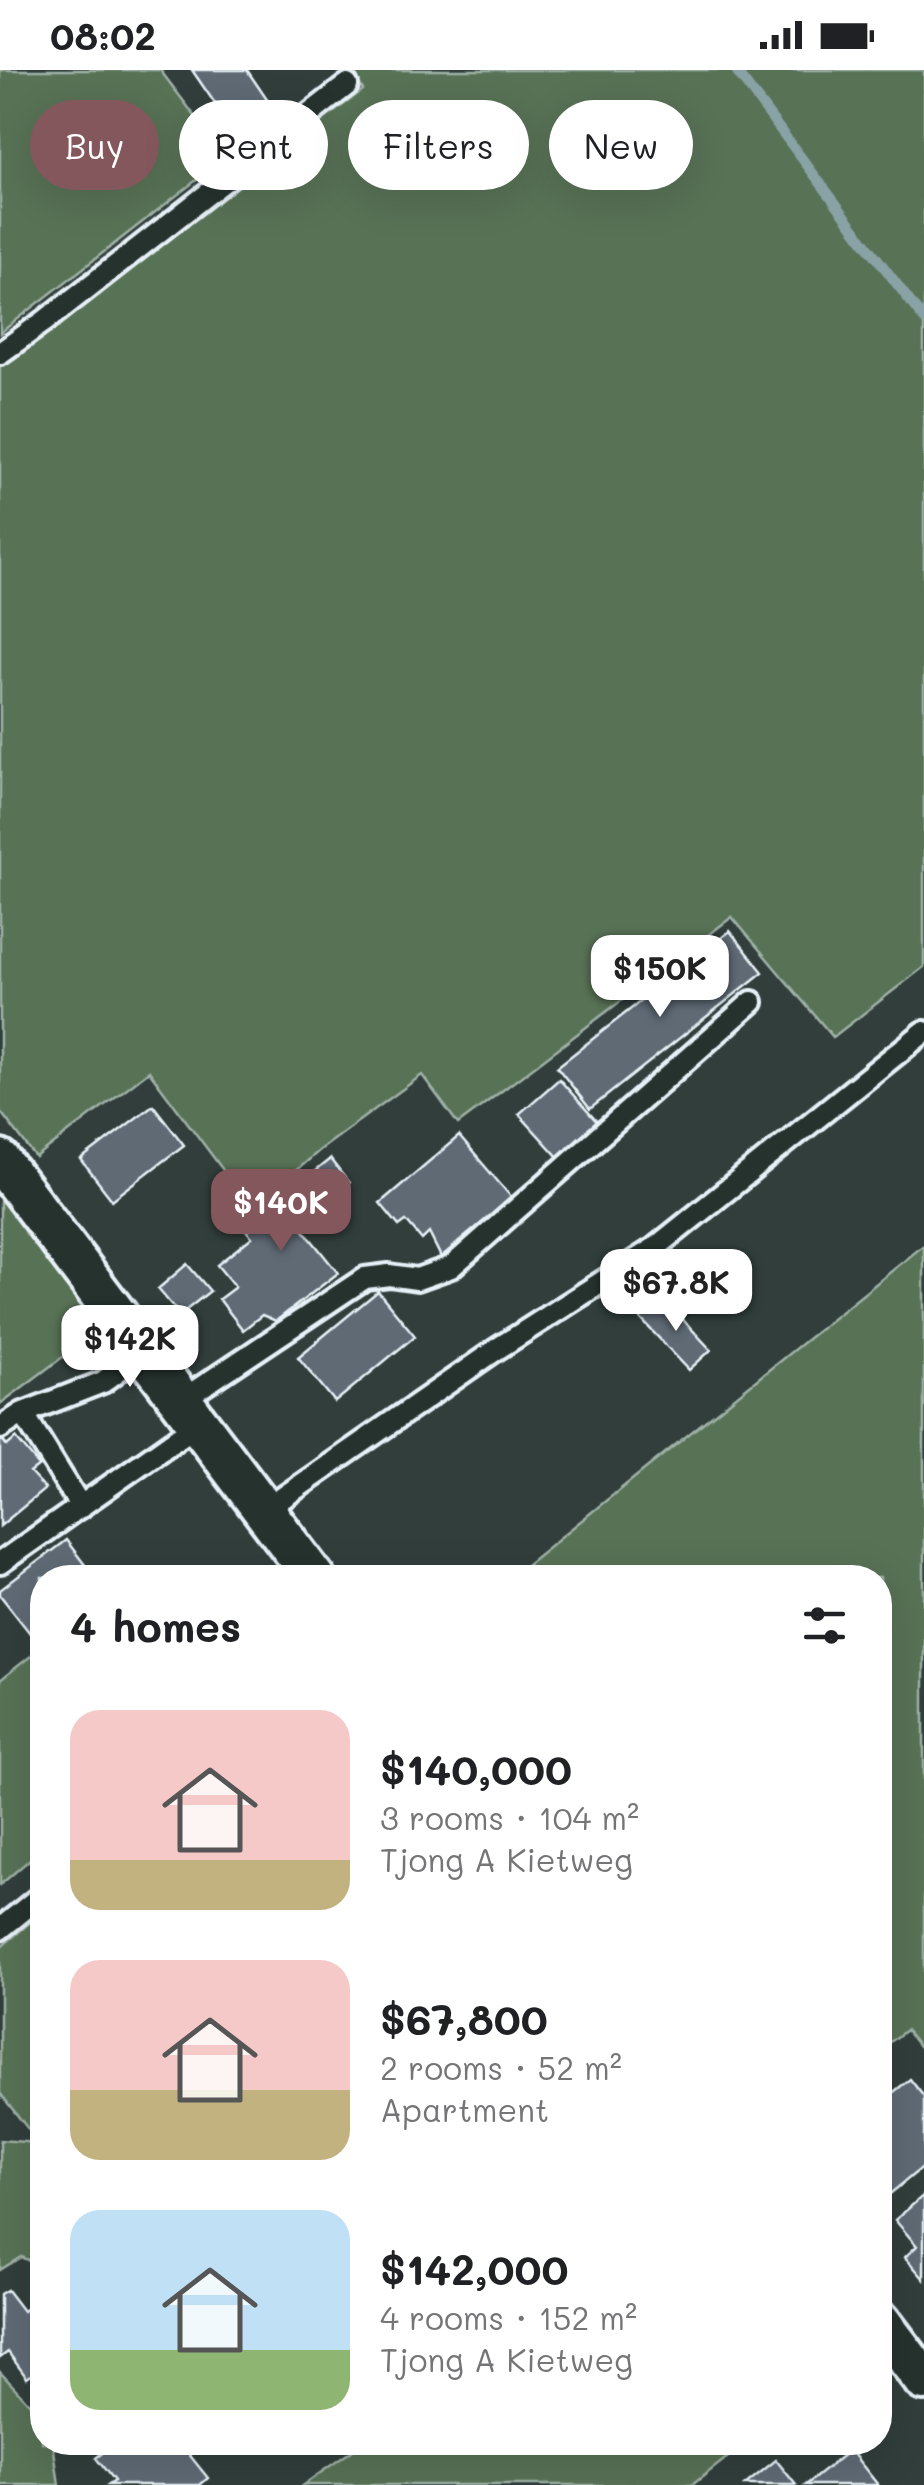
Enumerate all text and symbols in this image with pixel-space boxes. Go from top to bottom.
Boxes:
text: 08:02 [50,10,156,60]
chip: Buy [30,100,159,190]
chip: Rent [179,100,328,190]
chip: Filters [348,100,529,190]
chip: New [549,100,693,190]
pin: $150K [590,935,730,1020]
text: $150K [613,946,707,988]
pin: $140K [211,1169,351,1254]
text: $140K [233,1180,329,1222]
pin: $67.8K [595,1249,757,1334]
text: $67.8K [622,1260,730,1302]
pin: $142K [60,1305,200,1390]
text: $142K [83,1316,177,1358]
text: 4 homes [70,1598,241,1653]
icon: filters [797,1598,852,1653]
text: $140,000 [380,1741,572,1796]
icon: home [150,1750,270,1870]
text: 3 rooms · 104 m² [380,1796,639,1838]
text: Tjong A Kietweg [380,1838,633,1880]
text: $67,800 [380,1991,548,2046]
icon: home [150,2000,270,2120]
text: 2 rooms · 52 m² [380,2046,622,2088]
text: Apartment [380,2088,549,2130]
text: $142,000 [380,2241,569,2296]
icon: home [150,2250,270,2370]
text: 4 rooms · 152 m² [380,2296,637,2338]
text: Tjong A Kietweg [380,2338,633,2380]

